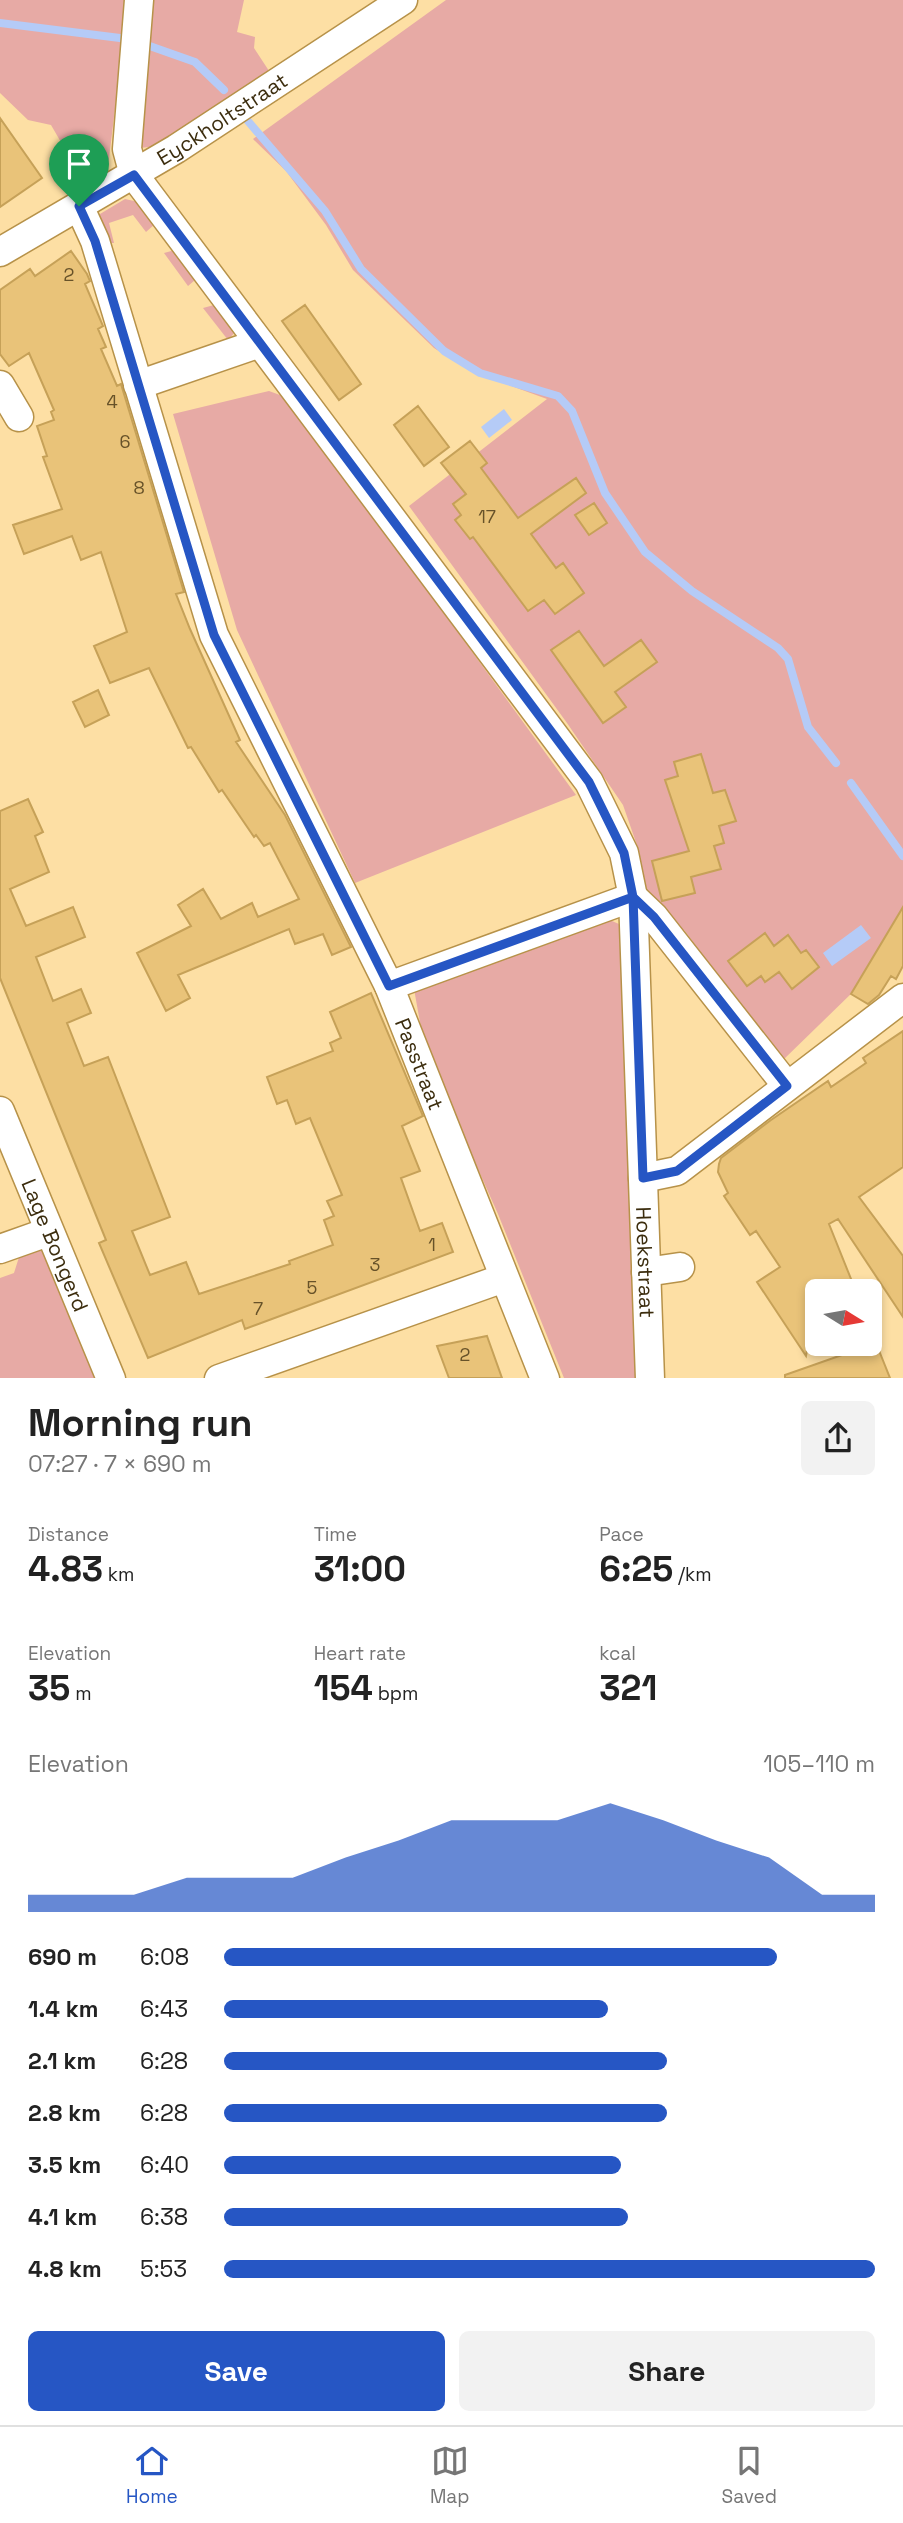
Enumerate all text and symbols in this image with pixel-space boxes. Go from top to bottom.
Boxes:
street label: Eyckholtstraat [152,66,292,171]
pin [49,134,109,206]
icon: arrive [60,145,98,183]
house number: 2 [64,263,74,286]
house number: 4 [106,390,118,413]
house number: 6 [119,430,131,453]
house number: 8 [133,476,145,499]
house number: 17 [478,505,496,528]
street label: Passtraat [390,1014,450,1114]
street label: Lage Bongerd [16,1175,95,1315]
street label: Hoekstraat [630,1206,661,1318]
house number: 1 [428,1233,436,1256]
house number: 3 [370,1253,380,1276]
house number: 5 [307,1276,317,1299]
north arrow [805,1279,882,1356]
map controls [805,1279,882,1356]
house number: 7 [253,1297,263,1320]
house number: 2 [460,1343,470,1366]
text: Morning run [28,1399,253,1447]
button: share [801,1401,875,1475]
text: 07:27 · 7 × 690 m [28,1449,212,1479]
text: Distance [28,1522,109,1547]
text: Time [314,1522,357,1547]
text: Pace [599,1522,644,1547]
text: 4.83 [28,1547,103,1591]
text: 31:00 [314,1547,406,1591]
text: 6:25 [599,1547,673,1591]
text: km [103,1562,134,1587]
text: /km [673,1562,712,1587]
text: Elevation [28,1641,111,1666]
text: Heart rate [314,1641,406,1666]
text: kcal [599,1641,636,1666]
text: 35 [28,1666,70,1710]
text: 154 [314,1666,373,1710]
text: 321 [599,1666,657,1710]
text: m [70,1681,92,1706]
text: bpm [373,1681,418,1706]
text: Elevation [28,1749,129,1779]
text: 105–110 m [763,1749,875,1779]
text: 690 m [28,1942,97,1972]
text: 6:08 [140,1942,189,1972]
text: 1.4 km [28,1994,98,2024]
text: 6:43 [140,1994,188,2024]
text: 2.1 km [28,2046,96,2076]
text: 6:28 [140,2046,188,2076]
text: 2.8 km [28,2098,101,2128]
text: 6:28 [140,2098,188,2128]
text: 3.5 km [28,2150,101,2180]
text: 6:40 [140,2150,189,2180]
text: 4.1 km [28,2202,97,2232]
text: 6:38 [140,2202,188,2232]
text: 4.8 km [28,2254,102,2284]
text: 5:53 [140,2254,187,2284]
button: Save [28,2331,445,2411]
button: Share [459,2331,875,2411]
tab: Home [126,2442,178,2509]
tab: Map [430,2442,470,2509]
tab: Saved [722,2442,777,2509]

